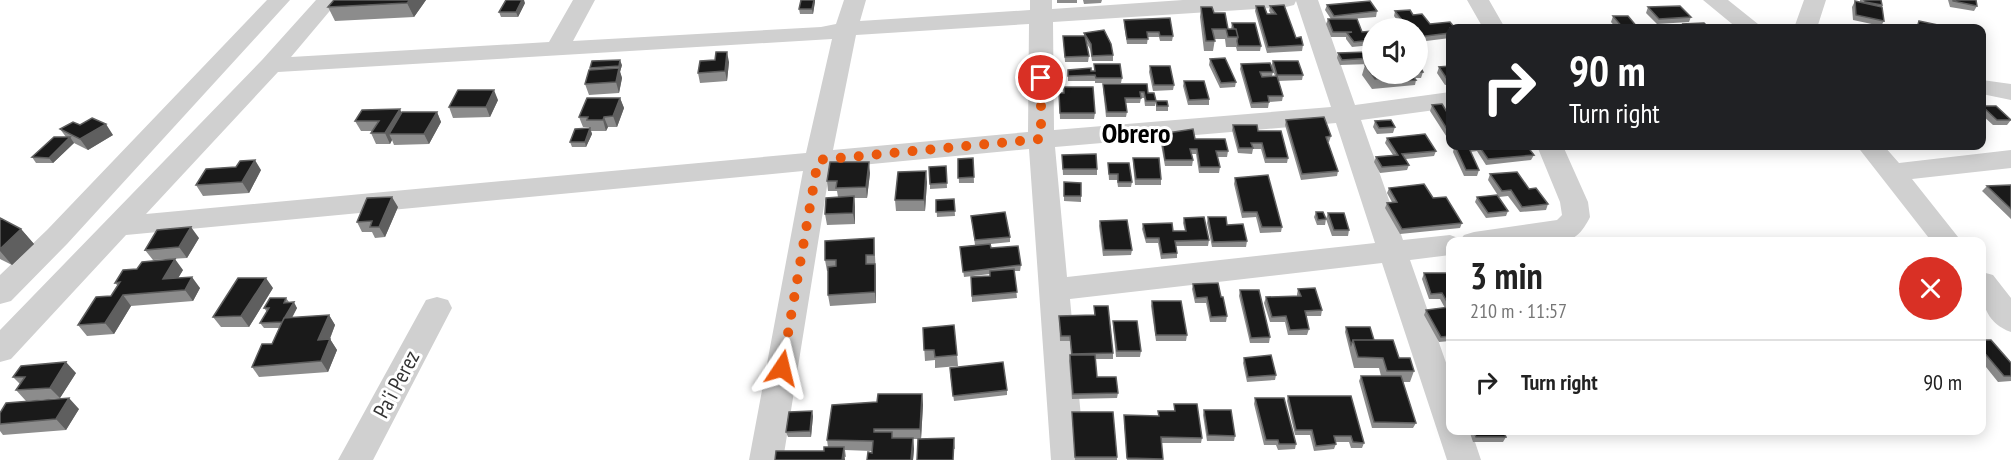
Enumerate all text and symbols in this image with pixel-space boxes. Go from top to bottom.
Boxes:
map controls [1362,18,1428,84]
button: sound [1362,18,1428,84]
text: 90 m [1569,43,1646,98]
icon: right [1470,48,1548,126]
pin [1015,52,1066,103]
icon: arrive [1024,61,1057,94]
text: Turn right [1569,96,1660,130]
district label: Obrero [1102,114,1170,151]
text: 3 min [1470,252,1543,299]
button: close [1899,257,1962,320]
text: 210 m · 11:57 [1470,298,1567,324]
position arrow [750,336,814,400]
street label: Pa'i Perez [367,345,425,423]
icon: right [1470,366,1503,399]
text: Turn right [1521,368,1598,396]
text: 90 m [1923,368,1962,396]

